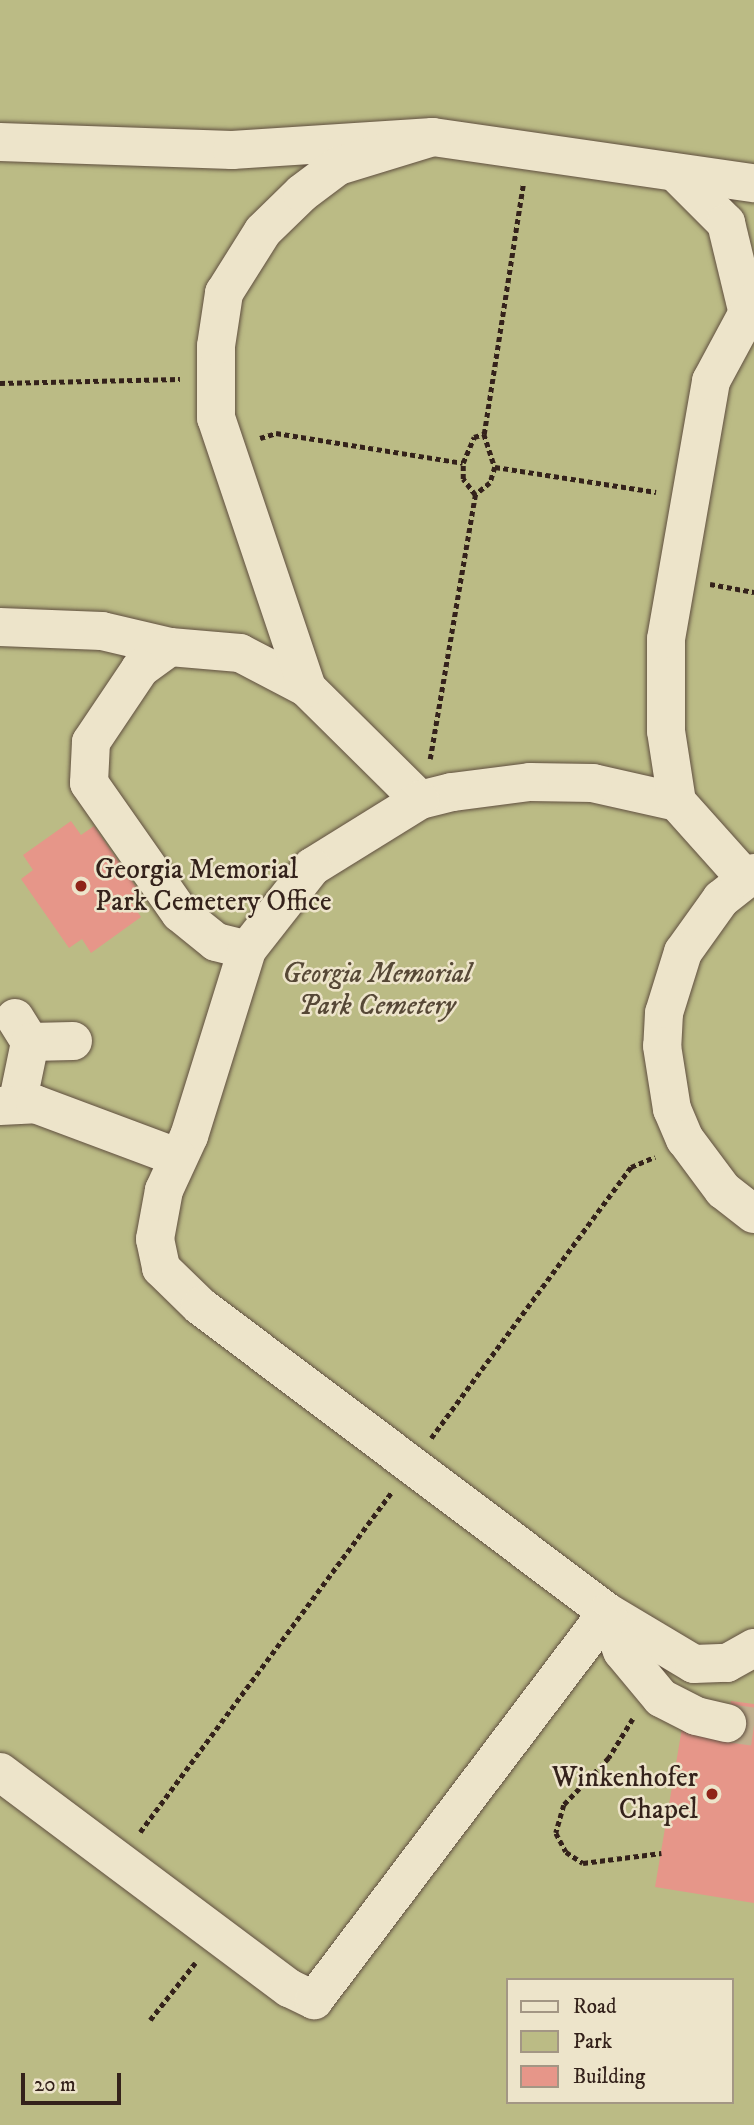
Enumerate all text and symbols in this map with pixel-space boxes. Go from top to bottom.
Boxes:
place label: Georgia Memorial Park Cemetery Office [95,853,332,919]
marker: Georgia Memorial Park Cemetery Office [73,878,89,894]
park label: Georgia Memorial Park Cemetery [282,957,472,1023]
place label: Winkenhofer Chapel [552,1761,698,1827]
marker: Winkenhofer Chapel [704,1786,720,1802]
legend [505,1978,733,2104]
text: Road [573,1994,617,2020]
text: Park [573,2029,612,2055]
scale bar [24,2058,124,2102]
text: Building [573,2064,645,2090]
text: 20 m [34,2072,76,2098]

